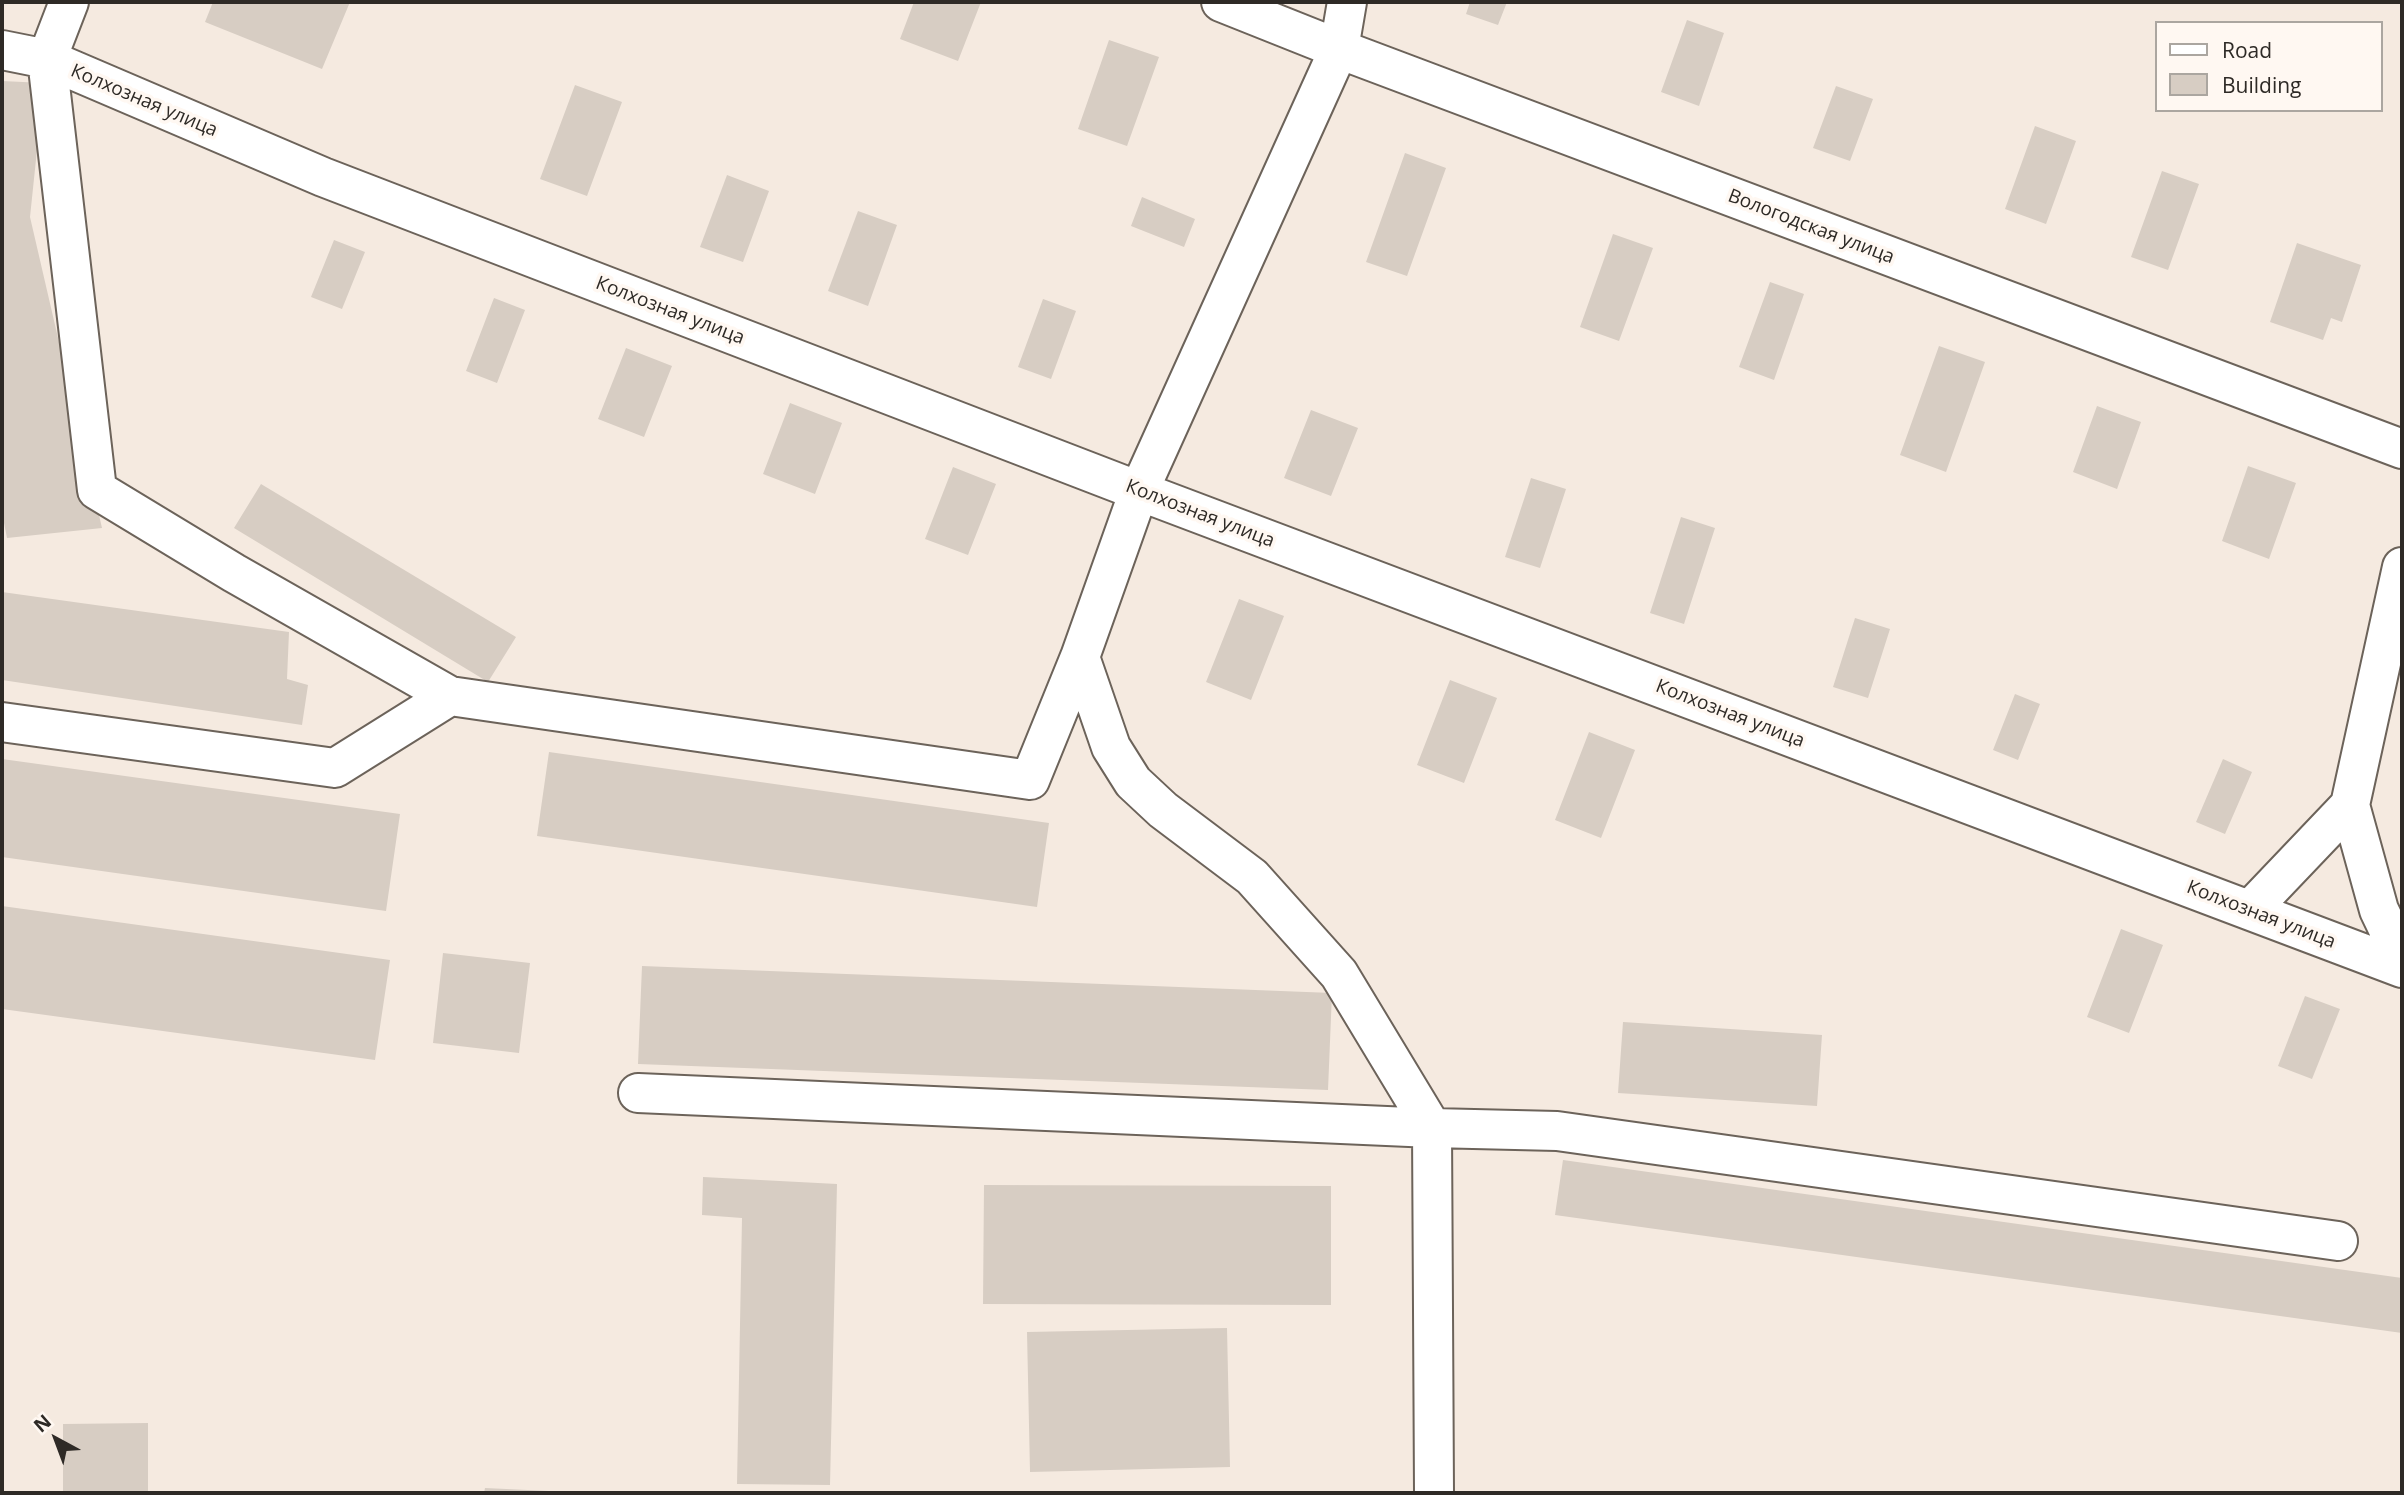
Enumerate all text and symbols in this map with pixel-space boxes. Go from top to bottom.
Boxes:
legend [2156,21,2383,112]
text: Road [2222,36,2272,64]
street label: Колхозная улица [67,60,221,142]
text: Building [2222,71,2301,99]
street label: Вологодская улица [1725,185,1897,269]
street label: Колхозная улица [592,272,748,350]
street label: Колхозная улица [1122,475,1278,553]
street label: Колхозная улица [1652,675,1808,753]
street label: Колхозная улица [2183,876,2339,954]
north arrow [21,1404,91,1474]
text: N [28,1408,57,1438]

